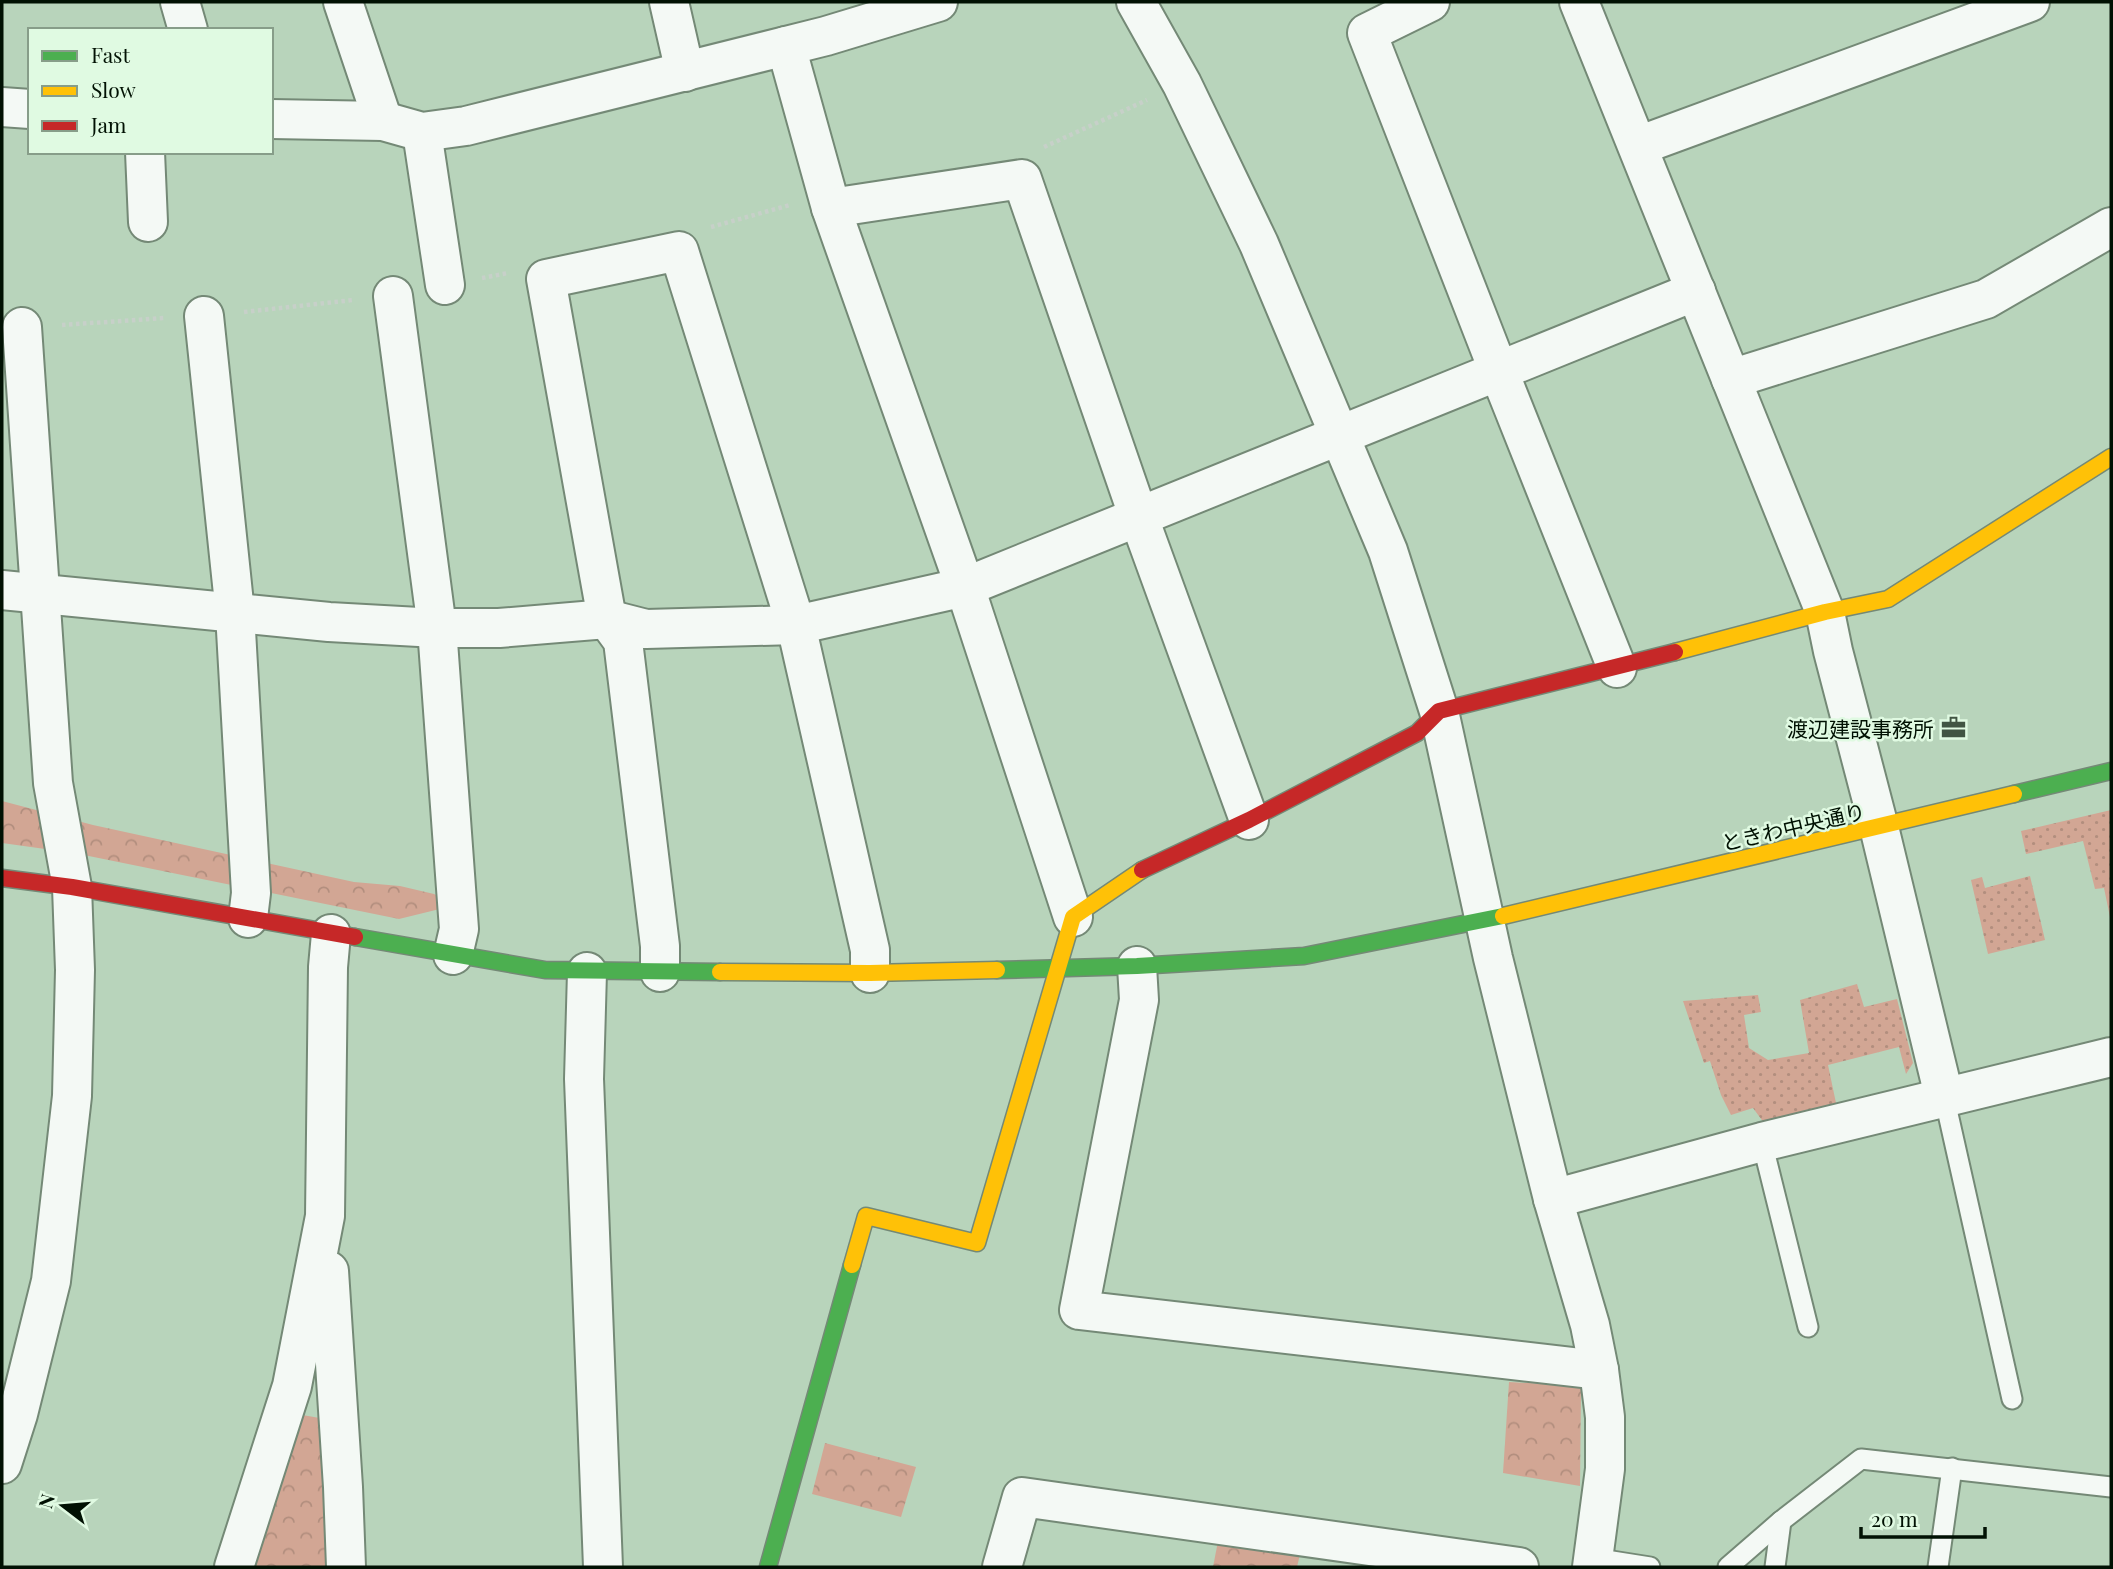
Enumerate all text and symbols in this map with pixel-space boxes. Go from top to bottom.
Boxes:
legend [28,28,273,154]
text: Fast [91,40,130,68]
text: Slow [91,75,136,103]
text: Jam [90,110,127,138]
place label: 渡辺建設事務所 [1787,714,1934,742]
office icon: 渡辺建設事務所 [1940,714,1968,742]
street label: ときわ中央通り [1718,796,1868,856]
north arrow [28,1471,98,1541]
text: N [31,1491,60,1511]
scale bar [1861,1496,1985,1540]
text: 20 m [1871,1504,1918,1532]

